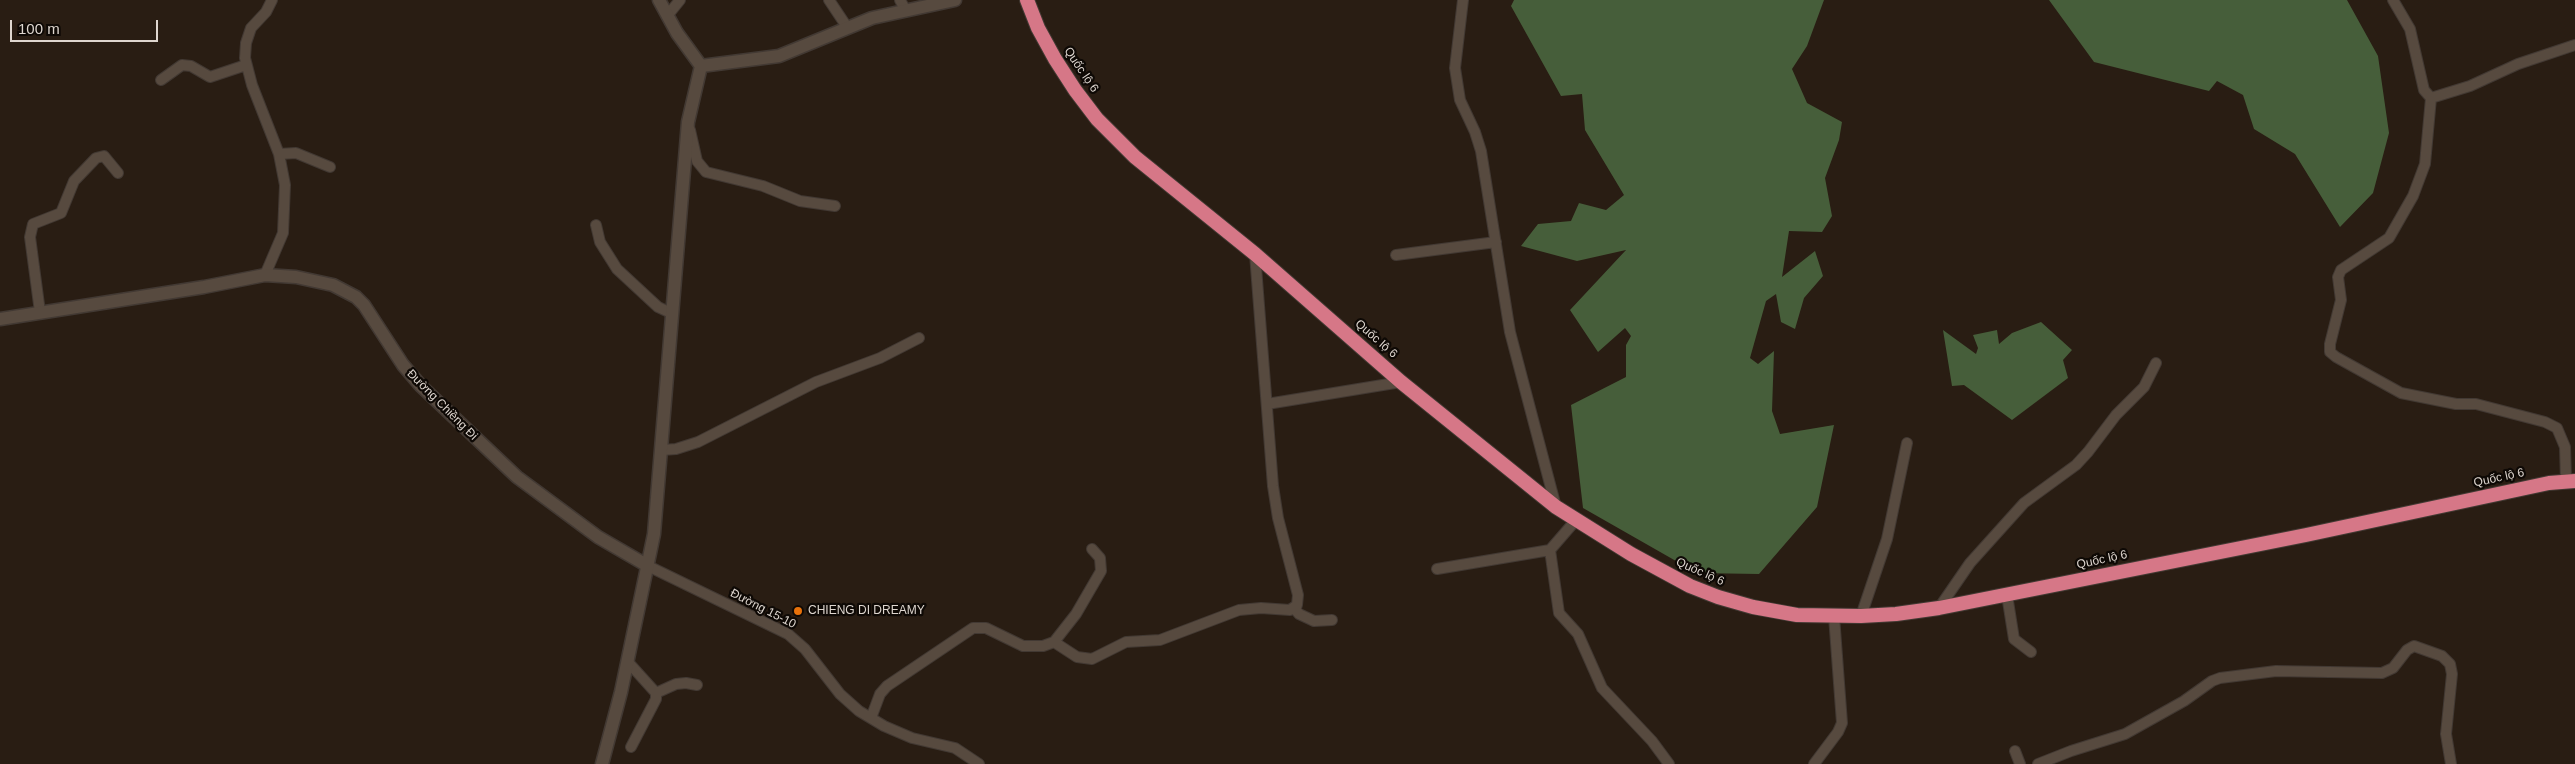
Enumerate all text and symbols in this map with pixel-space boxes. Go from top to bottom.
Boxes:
scale bar [12,10,160,42]
text: 100 m [18,20,60,37]
street label: Quốc lộ 6 [1061,45,1101,95]
street label: Quốc lộ 6 [1352,317,1400,361]
street label: Đường Chiềng Đi [404,367,480,443]
street label: Quốc lộ 6 [2472,466,2526,490]
street label: Quốc lộ 6 [2075,548,2129,572]
street label: Quốc lộ 6 [1674,555,1726,589]
street label: Đường 15-10 [728,586,798,632]
place label: CHIENG DI DREAMY [808,604,925,618]
marker: CHIENG DI DREAMY [792,605,804,617]

